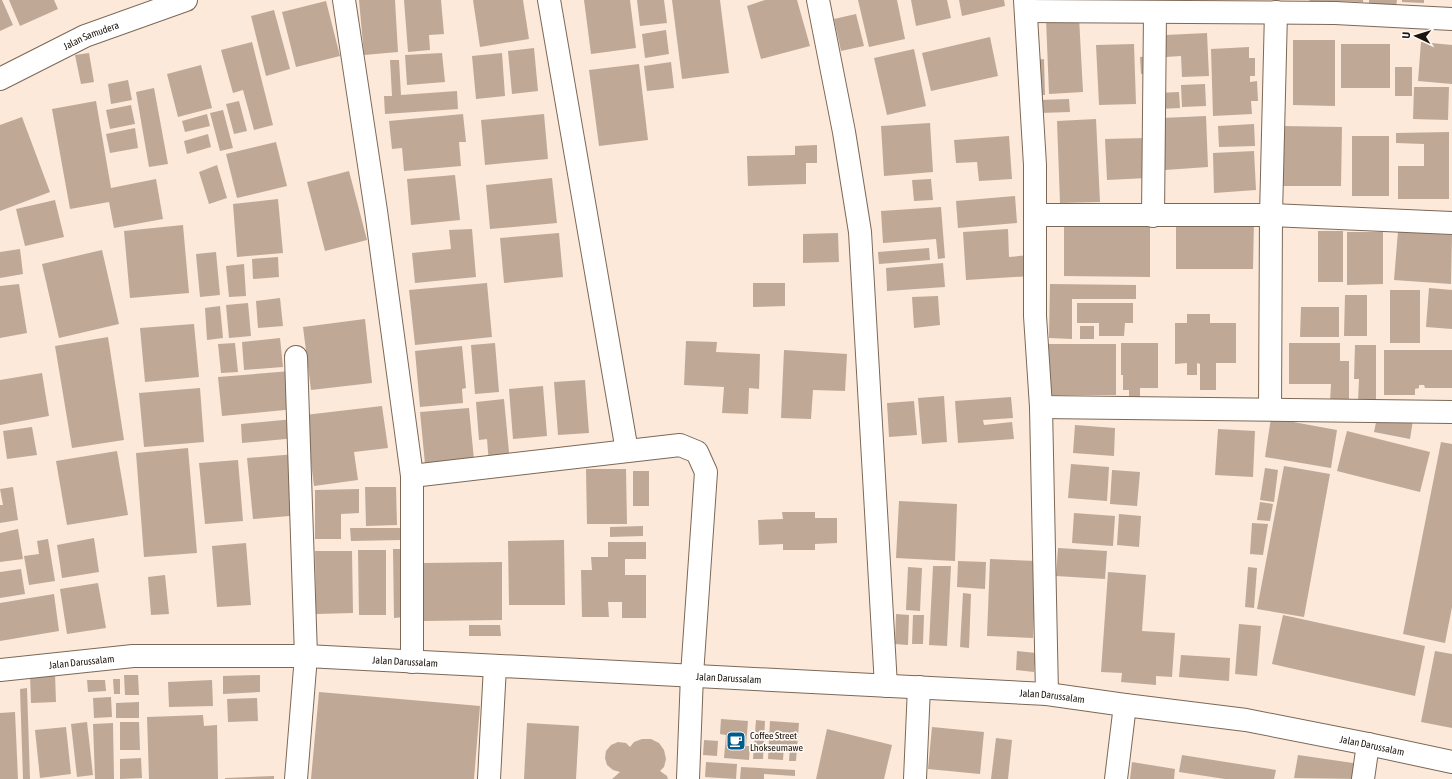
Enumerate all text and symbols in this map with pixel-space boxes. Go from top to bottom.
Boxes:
north arrow [1396,16,1436,56]
street label: Jalan Samudera [62,19,121,52]
text: U [1400,32,1412,39]
street label: Jalan Darussalam [48,653,115,671]
street label: Jalan Darussalam [372,654,438,669]
street label: Jalan Darussalam [696,671,762,685]
street label: Jalan Darussalam [1019,688,1085,705]
cafe icon: Coffee Street Lhokseumawe [725,730,747,752]
place label: Coffee Street Lhokseumawe [750,730,803,753]
street label: Jalan Darussalam [1339,734,1405,758]

